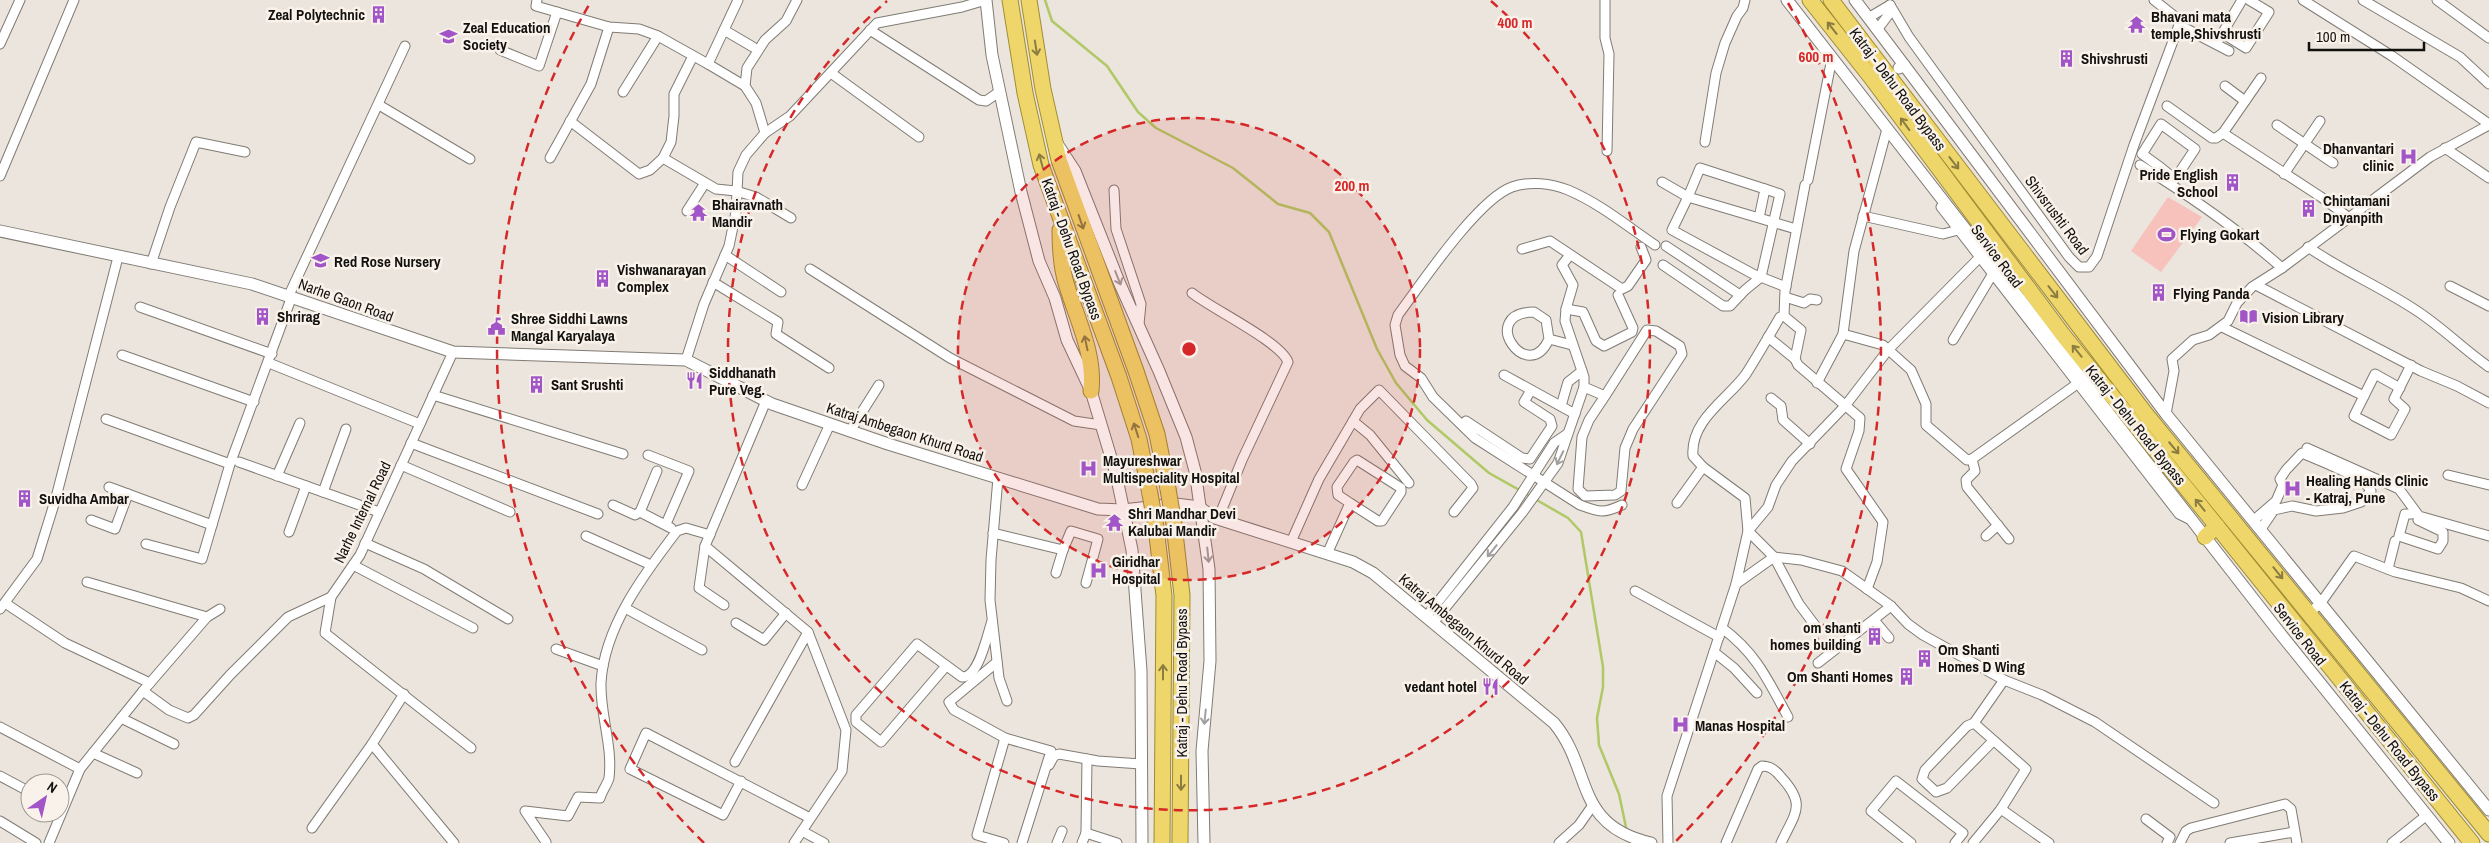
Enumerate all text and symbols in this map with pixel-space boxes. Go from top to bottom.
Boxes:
place label: Zeal Polytechnic [268,4,365,25]
building icon: Zeal Polytechnic [369,4,389,24]
place label: Bhavani mata temple,Shivshrusti [2151,6,2261,44]
text: 400 m [1498,12,1532,33]
temple icon: Bhavani mata temple,Shivshrusti [2127,15,2147,35]
place label: Zeal Education Society [463,17,551,55]
scale bar [2309,20,2424,52]
one-way arrow [1827,22,1838,35]
street label: Katraj - Dehu Road Bypass [1845,23,1951,155]
school or university icon: Zeal Education Society [439,26,459,46]
text: 100 m [2316,26,2350,47]
one-way arrow [1032,40,1042,56]
text: 600 m [1799,46,1833,67]
building icon: Shivshrusti [2057,48,2077,68]
place label: Shivshrusti [2081,48,2148,69]
one-way arrow [1900,117,1910,131]
place label: Dhanvantari clinic [2323,138,2394,176]
hospital icon: Dhanvantari clinic [2398,147,2418,167]
one-way arrow [1036,154,1045,170]
one-way arrow [1948,156,1959,169]
place label: Pride English School [2139,164,2218,202]
street label: Shivsrushti Road [2020,171,2094,259]
building icon: Pride English School [2222,173,2242,193]
street label: Katraj - Dehu Road Bypass [1037,175,1107,323]
text: 200 m [1335,175,1369,196]
place label: Chintamani Dnyanpith [2323,190,2390,228]
place label: Bhairavnath Mandir [712,194,783,232]
building icon: Chintamani Dnyanpith [2299,199,2319,219]
temple icon: Bhairavnath Mandir [688,203,708,223]
one-way arrow [1077,214,1086,229]
street label: Service Road [1966,220,2028,292]
sports icon: Flying Gokart [2156,224,2176,244]
place label: Flying Gokart [2180,224,2259,245]
school or university icon: Red Rose Nursery [310,251,330,271]
place label: Red Rose Nursery [334,251,441,272]
place label: Vishwanarayan Complex [617,259,706,297]
building icon: Vishwanarayan Complex [593,268,613,288]
one-way arrow [1114,270,1123,285]
street label: Narhe Gaon Road [296,273,396,327]
building icon: Flying Panda [2149,283,2169,303]
place label: Flying Panda [2173,283,2250,304]
one-way arrow [2047,285,2058,298]
building icon: Shrirag [253,306,273,326]
place label: Shrirag [277,306,321,327]
library icon: Vision Library [2238,307,2258,327]
place label: Vision Library [2262,307,2344,328]
place label: Shree Siddhi Lawns Mangal Karyalaya [511,308,628,346]
public building icon: Shree Siddhi Lawns Mangal Karyalaya [487,317,507,337]
one-way arrow [1081,336,1090,352]
centre of rings [1180,340,1198,358]
one-way arrow [2071,345,2082,358]
street label: Katraj - Dehu Road Bypass [2081,360,2191,490]
place label: Siddhanath Pure Veg. [709,362,776,400]
restaurant icon: Siddhanath Pure Veg. [685,371,705,391]
building icon: Sant Srushti [527,374,547,394]
place label: Sant Srushti [551,374,623,395]
street label: Katraj Ambegaon Khurd Road [824,397,986,467]
one-way arrow [1131,422,1140,438]
one-way arrow [2169,441,2180,454]
place label: Mayureshwar Multispeciality Hospital [1103,450,1240,488]
one-way arrow [1555,450,1564,465]
street label: Narhe Internal Road [328,458,396,566]
hospital icon: Mayureshwar Multispeciality Hospital [1079,459,1099,479]
place label: Healing Hands Clinic - Katraj, Pune [2306,470,2429,508]
hospital icon: Healing Hands Clinic - Katraj, Pune [2282,479,2302,499]
building icon: Suvidha Ambar [15,488,35,508]
place label: Suvidha Ambar [39,488,129,509]
one-way arrow [2195,499,2206,512]
place label: Shri Mandhar Devi Kalubai Mandir [1128,503,1236,541]
temple icon: Shri Mandhar Devi Kalubai Mandir [1104,512,1124,532]
one-way arrow [1486,544,1497,557]
one-way arrow [1203,547,1213,563]
place label: Giridhar Hospital [1112,551,1161,589]
hospital icon: Giridhar Hospital [1088,560,1108,580]
one-way arrow [2272,566,2283,579]
street label: Katraj Ambegaon Khurd Road [1395,568,1533,690]
street label: Service Road [2269,598,2331,670]
street label: Katraj - Dehu Road Bypass [1171,608,1192,758]
place label: om shanti homes building [1770,617,1861,655]
building icon: om shanti homes building [1865,626,1885,646]
place label: Om Shanti Homes D Wing [1938,639,2025,677]
building icon: Om Shanti Homes D Wing [1914,648,1934,668]
one-way arrow [1158,664,1168,680]
place label: Om Shanti Homes [1787,666,1893,687]
building icon: Om Shanti Homes [1897,666,1917,686]
place label: vedant hotel [1405,676,1477,697]
restaurant icon: vedant hotel [1481,676,1501,696]
street label: Katraj - Dehu Road Bypass [2335,676,2445,806]
one-way arrow [1200,709,1210,725]
hospital icon: Manas Hospital [1671,715,1691,735]
place label: Manas Hospital [1695,715,1785,736]
north arrow [20,773,70,823]
one-way arrow [1176,774,1186,790]
text: N [44,777,61,797]

